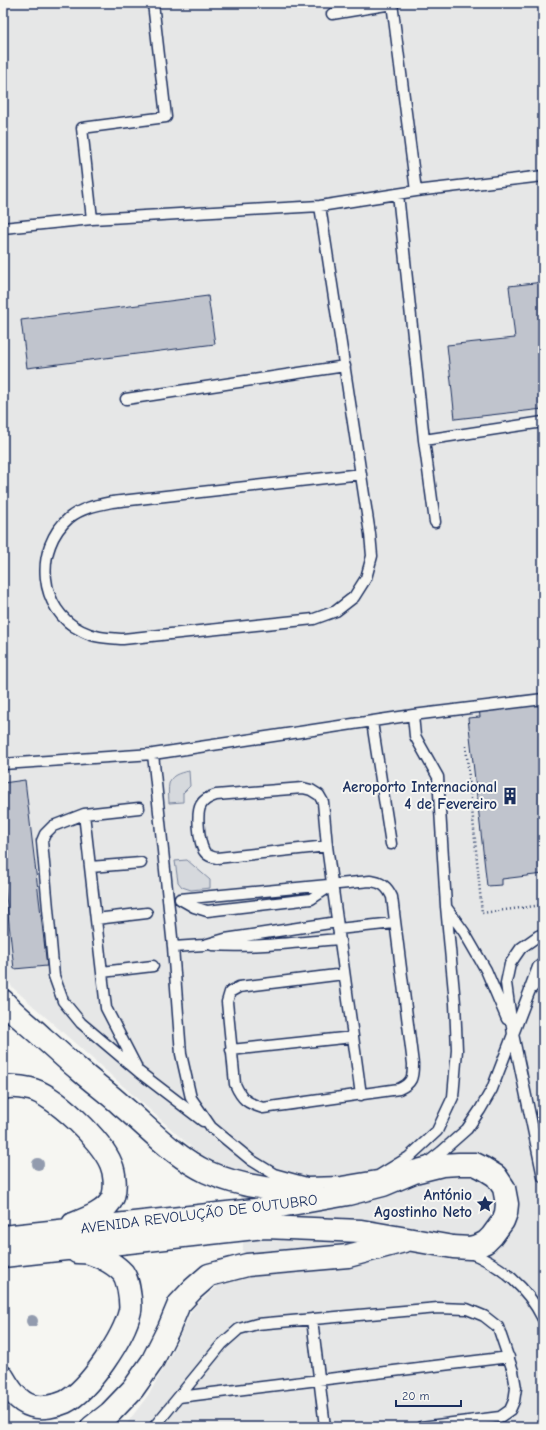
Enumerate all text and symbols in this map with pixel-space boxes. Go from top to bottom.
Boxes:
place label: Aeroporto Internacional 4 de Fevereiro [343,778,497,813]
building icon: Aeroporto Internacional 4 de Fevereiro [500,786,520,806]
place label: António Agostinho Neto [374,1186,472,1221]
street label: AVENIDA REVOLUÇÃO DE OUTUBRO [79,1191,319,1237]
place icon: António Agostinho Neto [475,1194,495,1214]
scale bar [396,1382,461,1408]
text: 20 m [402,1389,430,1403]

